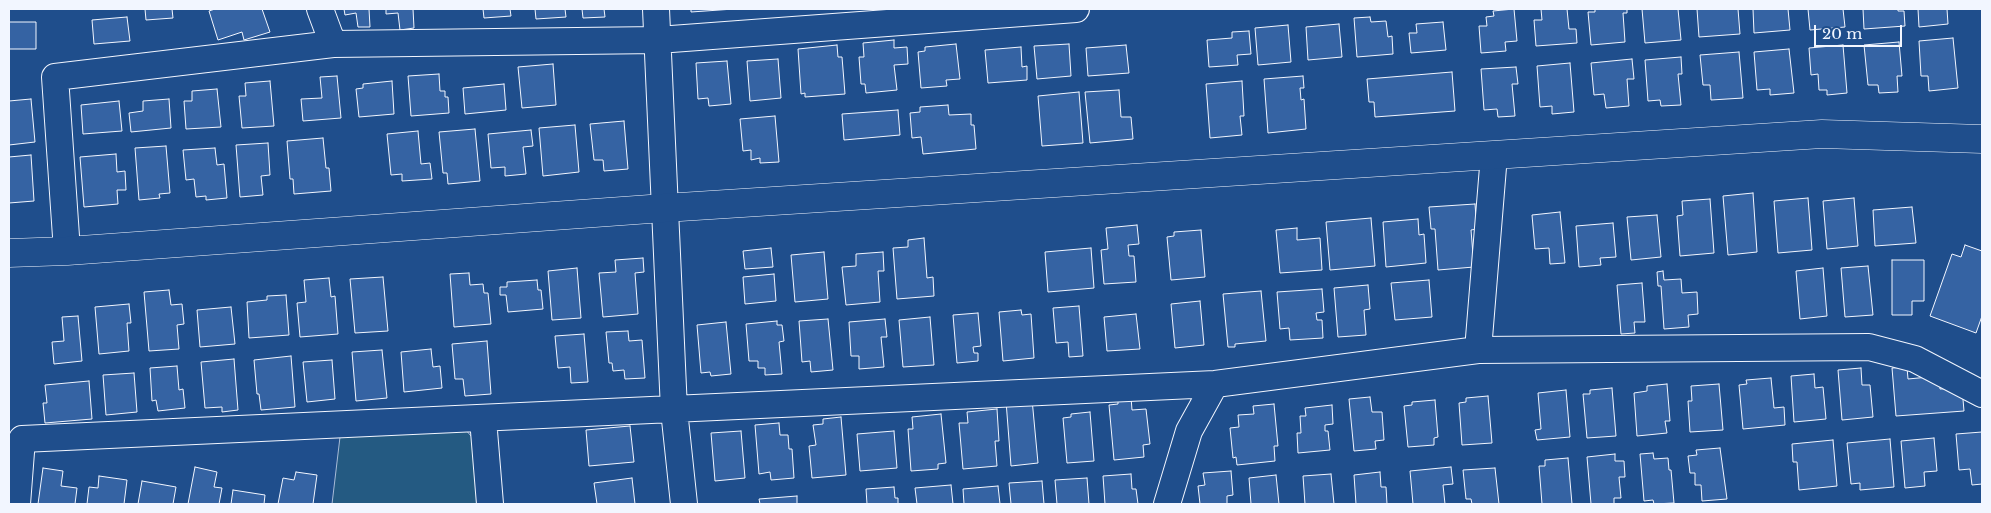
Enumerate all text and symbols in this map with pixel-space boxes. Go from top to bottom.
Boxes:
scale bar [1816,15,1904,47]
text: 20 m [1822,24,1862,43]

